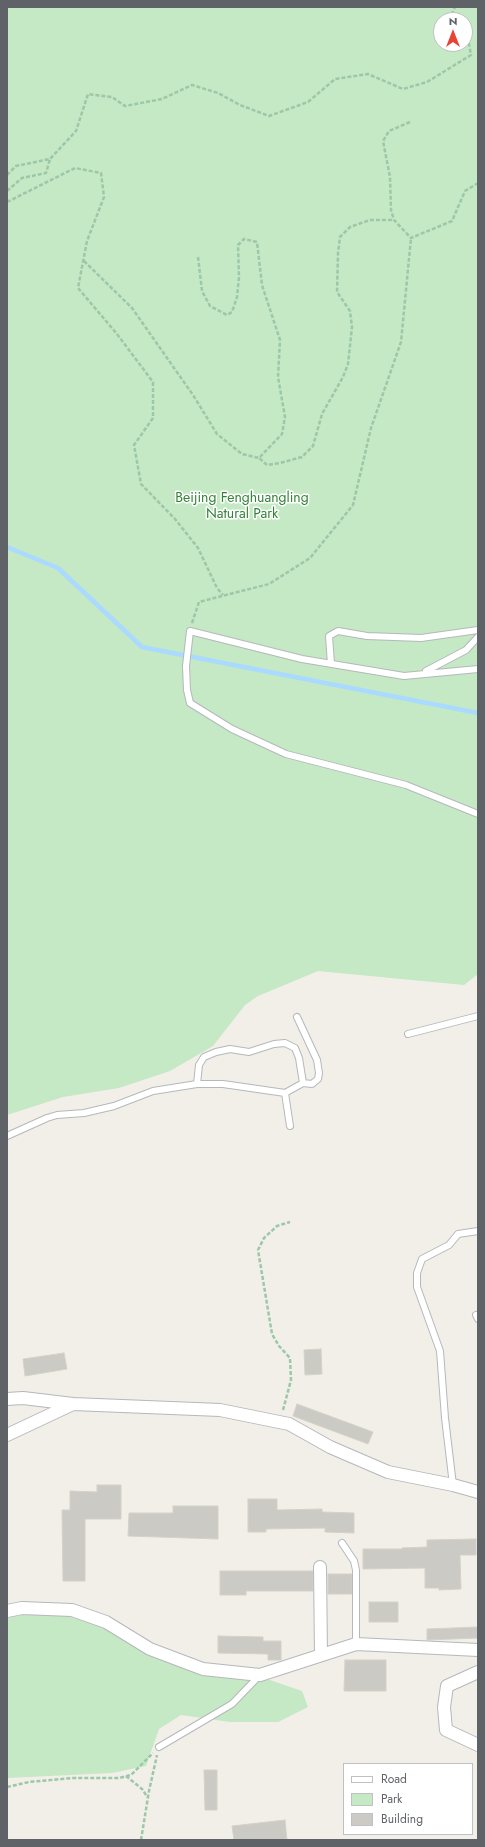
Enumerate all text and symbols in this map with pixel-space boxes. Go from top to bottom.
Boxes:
north arrow [433,12,473,52]
text: N [449,13,457,29]
park label: Beijing Fenghuangling Natural Park [175,491,309,524]
legend [343,1763,473,1835]
text: Road [381,1770,407,1788]
text: Park [381,1790,402,1808]
text: Building [381,1810,423,1828]

